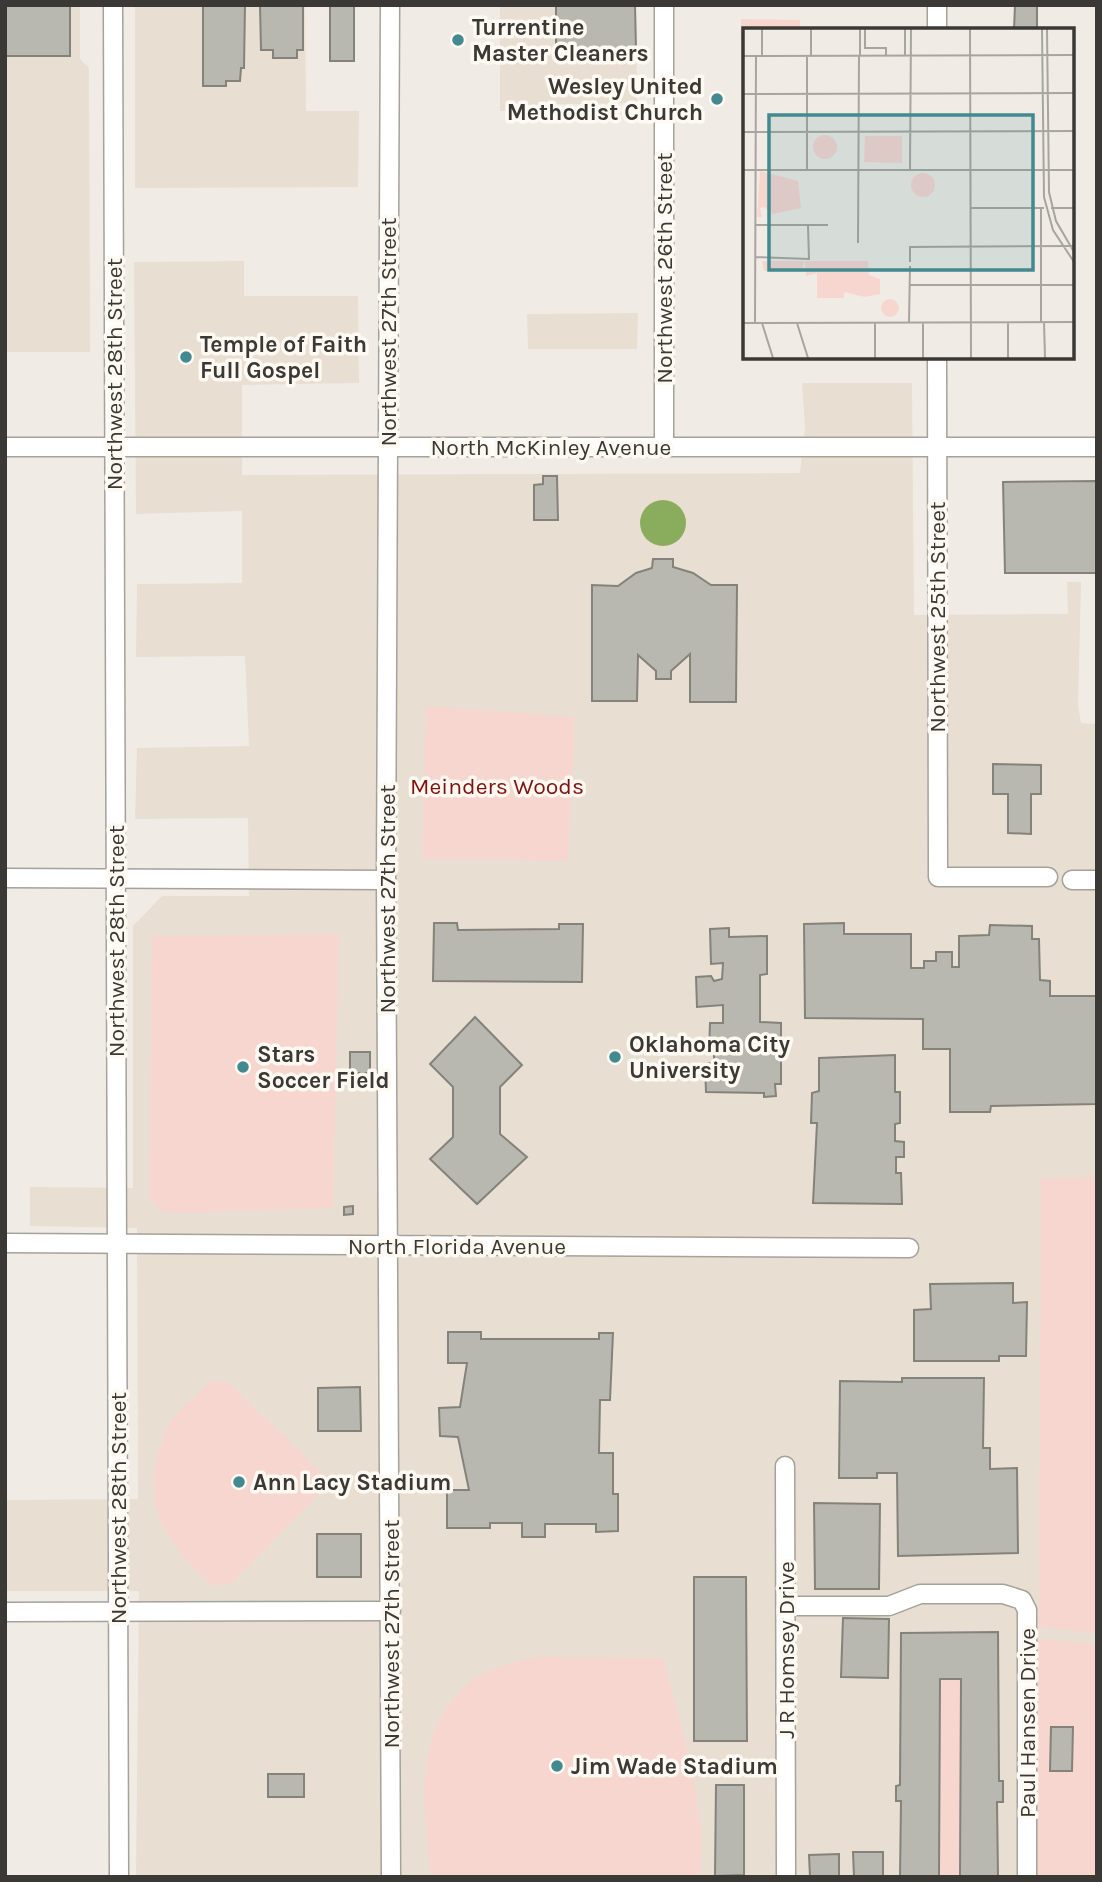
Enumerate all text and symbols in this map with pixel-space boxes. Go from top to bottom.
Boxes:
place label: Turrentine Master Cleaners [472,14,649,67]
inset map [743,28,1074,359]
marker: Turrentine Master Cleaners [450,32,466,48]
place label: Wesley United Methodist Church [507,73,703,126]
marker: Wesley United Methodist Church [709,91,725,107]
street label: Northwest 26th Street [651,152,678,384]
street label: Northwest 27th Street [375,217,402,447]
street label: Northwest 28th Street [101,257,128,490]
place label: Temple of Faith Full Gospel [200,331,367,384]
marker: Temple of Faith Full Gospel [178,349,194,365]
street label: North McKinley Avenue [431,434,671,461]
street label: Northwest 25th Street [924,501,951,733]
park label: Meinders Woods [410,773,584,800]
street label: Northwest 27th Street [374,784,401,1014]
street label: Northwest 28th Street [103,824,130,1057]
place label: Oklahoma City University [629,1031,790,1084]
place label: Stars Soccer Field [257,1041,390,1094]
marker: Oklahoma City University [607,1049,623,1065]
marker: Stars Soccer Field [235,1059,251,1075]
street label: North Florida Avenue [348,1233,566,1260]
street label: Northwest 28th Street [105,1391,132,1624]
place label: Ann Lacy Stadium [253,1469,451,1496]
marker: Ann Lacy Stadium [231,1474,247,1490]
street label: Northwest 27th Street [378,1519,405,1749]
street label: J R Homsey Drive [773,1561,800,1739]
street label: Paul Hansen Drive [1014,1628,1041,1818]
place label: Jim Wade Stadium [571,1753,778,1780]
marker: Jim Wade Stadium [549,1758,565,1774]

